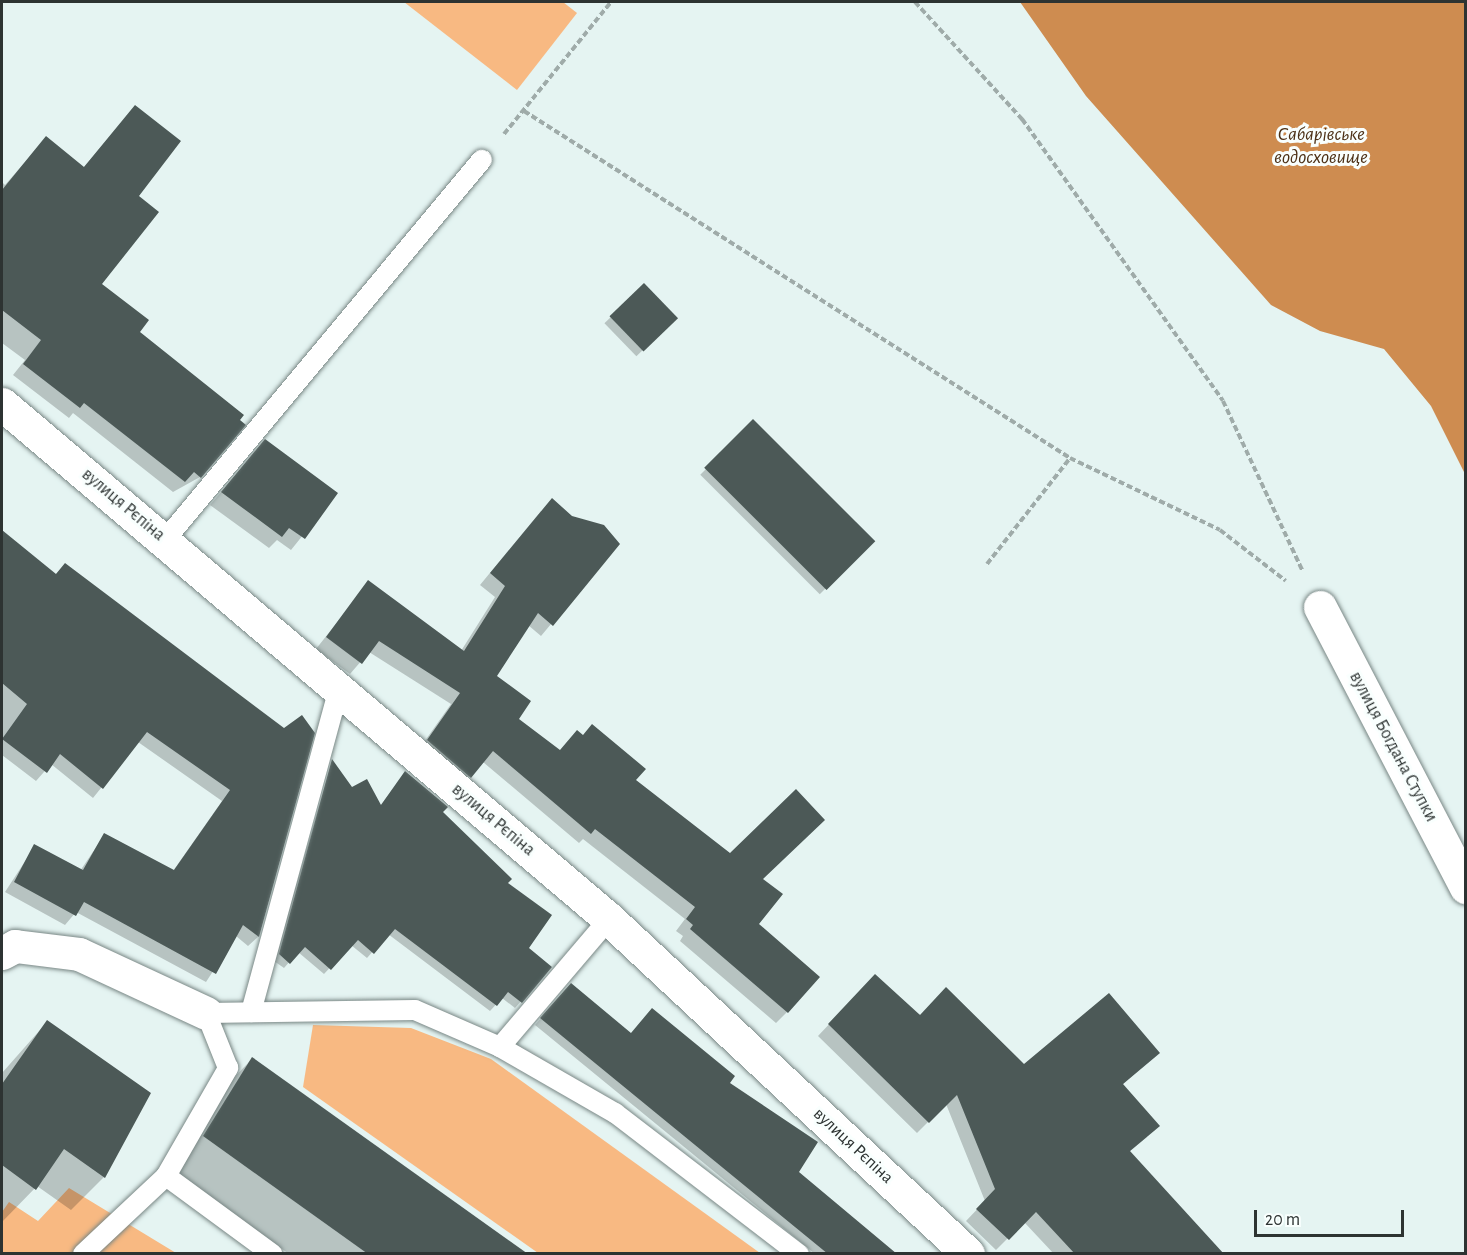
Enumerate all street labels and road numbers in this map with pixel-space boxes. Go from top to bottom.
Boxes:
street label: вулиця Рєпіна [77,464,169,546]
street label: вулиця Богдана Ступки [1344,668,1442,826]
street label: вулиця Рєпіна [447,779,539,861]
street label: вулиця Рєпіна [808,1103,898,1189]

